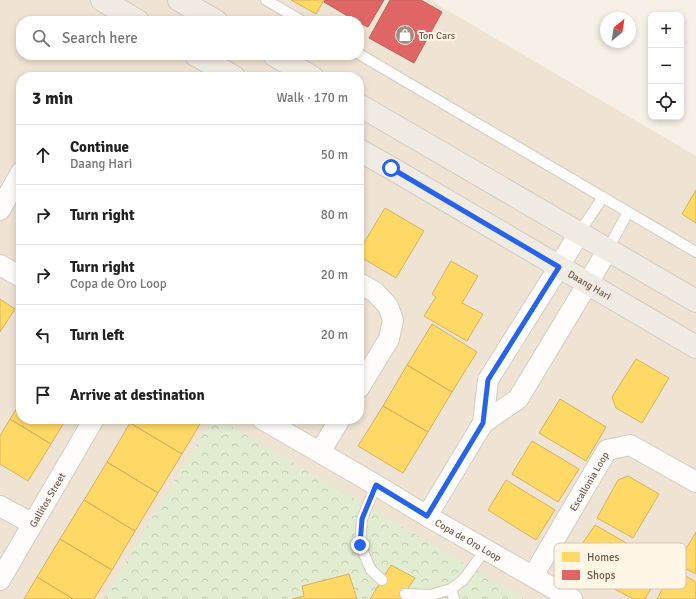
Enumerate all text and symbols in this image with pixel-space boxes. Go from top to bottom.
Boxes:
north arrow [600,12,636,48]
map controls [648,12,684,120]
button: + [648,12,684,48]
search box [16,16,364,60]
shop icon: Ton Cars [394,24,416,46]
icon: search [30,27,52,49]
text: Search here [62,29,138,47]
place label: Ton Cars [419,30,456,42]
button: − [648,48,684,84]
button: locate [648,84,684,120]
text: 3 min [32,88,73,109]
text: Walk · 170 m [277,90,348,106]
text: Continue [70,138,129,156]
icon: ahead [32,144,54,166]
text: 50 m [321,147,348,163]
text: Daang Hari [70,156,132,172]
route start [382,159,400,177]
icon: right [32,204,54,226]
text: Turn right [70,206,135,224]
text: 80 m [321,207,348,223]
text: Turn right [70,258,135,276]
icon: right [32,264,54,286]
text: 20 m [321,267,348,283]
street label: Daang Hari [565,268,613,303]
text: Copa de Oro Loop [70,276,167,292]
icon: left [32,324,54,346]
text: Turn left [70,326,124,344]
text: 20 m [321,327,348,343]
icon: arrive [32,384,54,406]
text: Arrive at destination [70,386,205,404]
street label: Escallonia Loop [567,450,612,514]
street label: Gallitos Street [27,470,69,530]
street label: Copa de Oro Loop [433,517,503,564]
route end [351,536,369,554]
legend [554,543,686,589]
text: Homes [587,551,619,564]
text: Shops [587,569,616,582]

